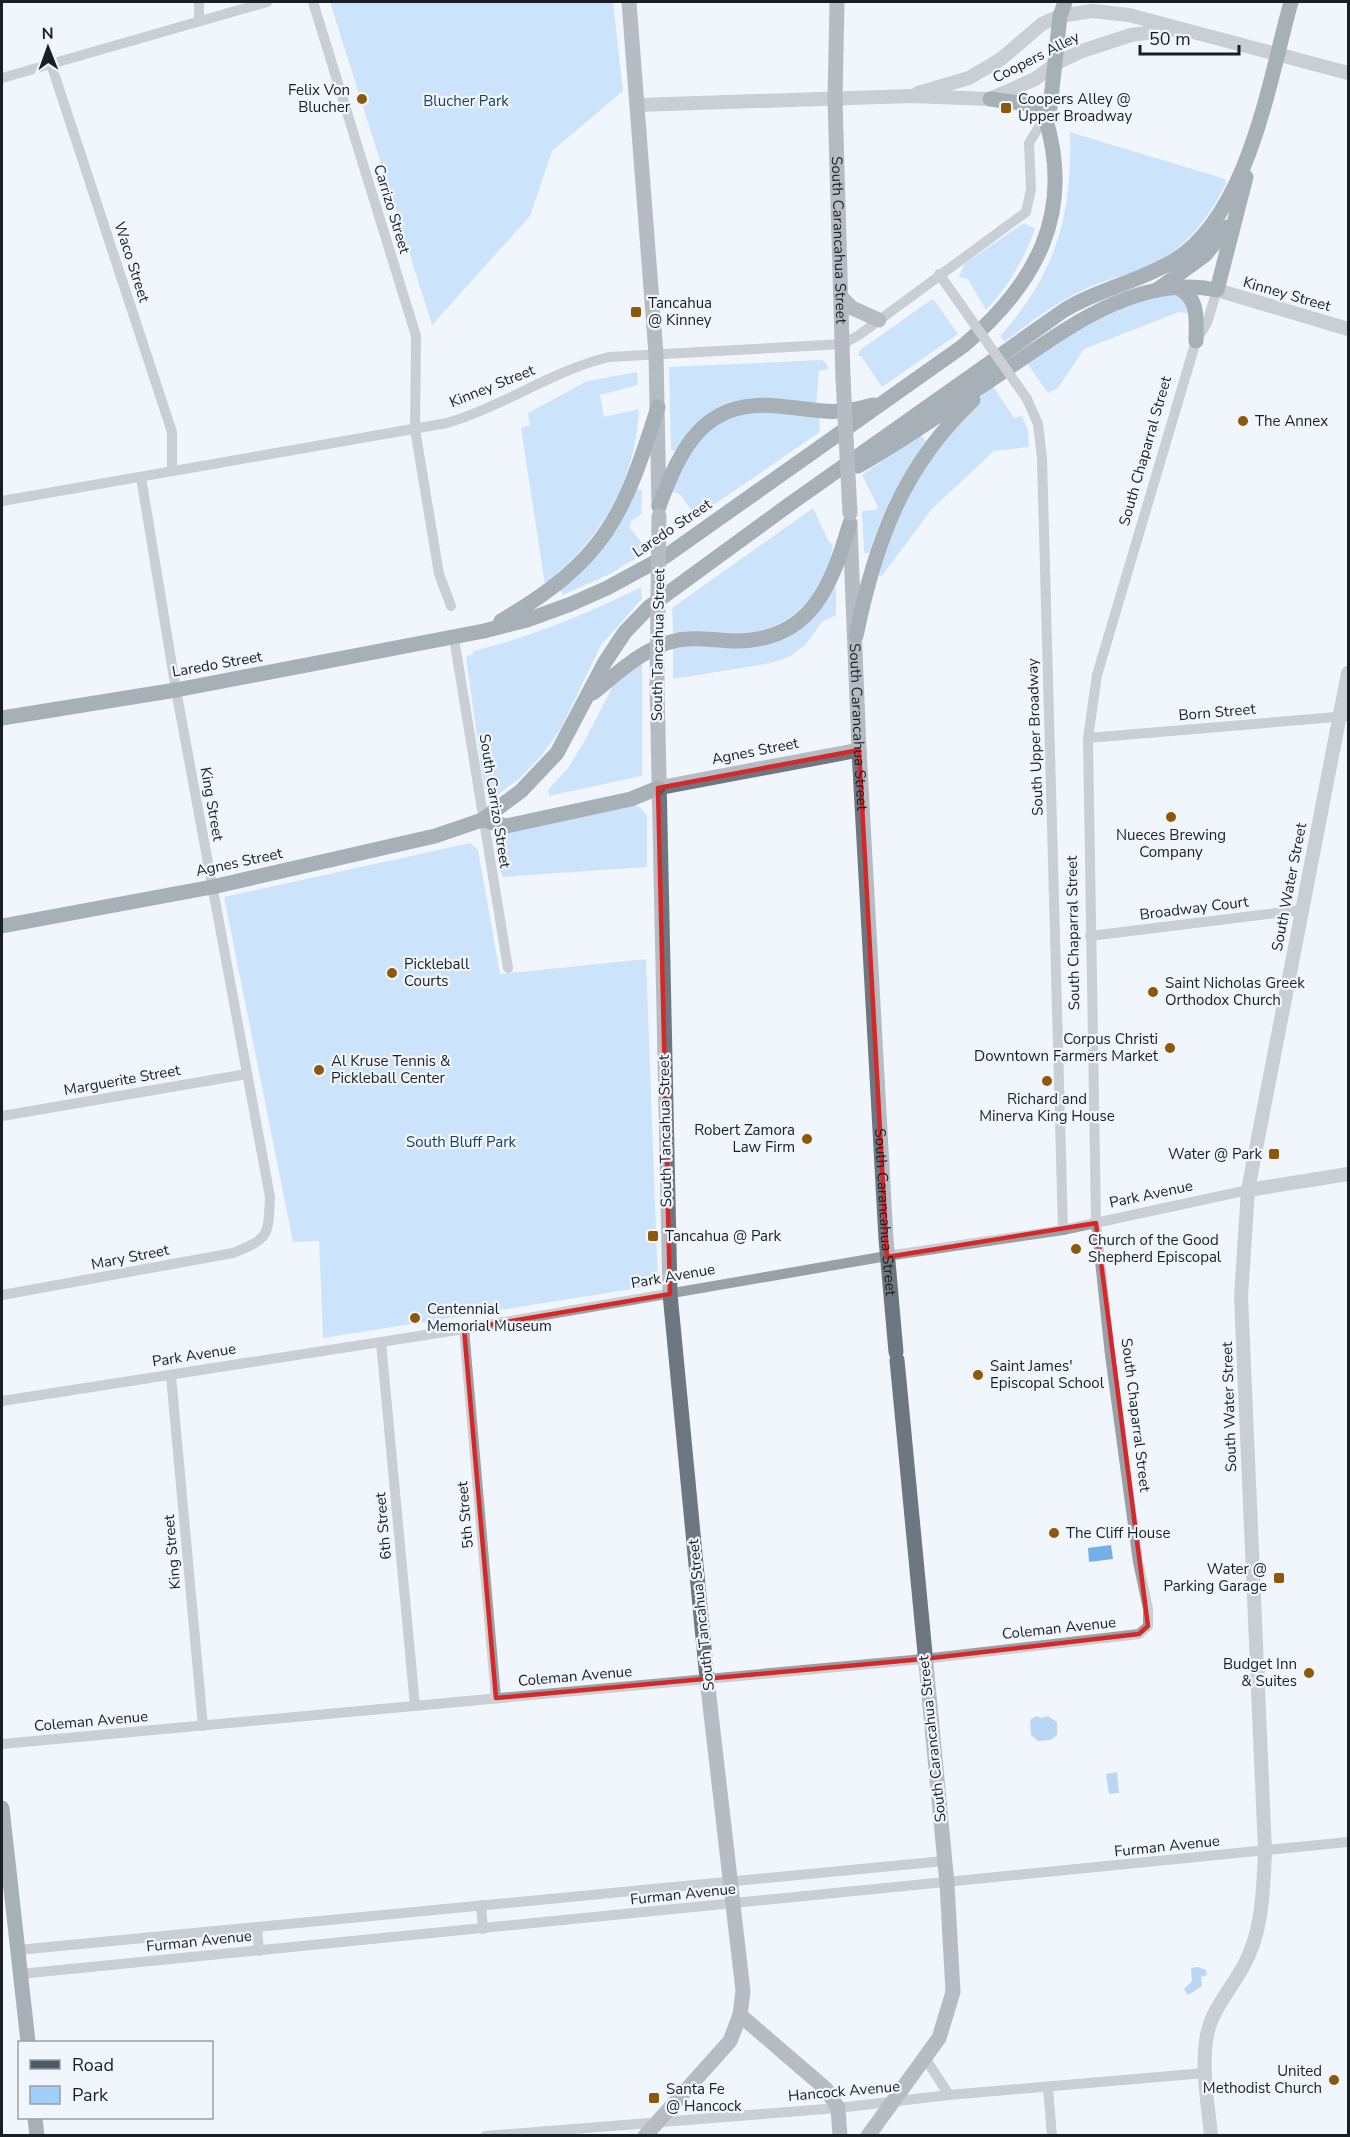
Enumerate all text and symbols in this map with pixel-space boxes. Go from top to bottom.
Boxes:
north arrow [18,18,78,78]
scale bar [1140,18,1239,56]
text: N [42,23,54,45]
street label: Coopers Alley [989,26,1083,87]
text: 50 m [1149,27,1191,51]
place label: Felix Von Blucher [288,80,351,117]
place label: Coopers Alley @ Upper Broadway [1018,89,1132,126]
park label: Blucher Park [423,91,509,111]
marker: Felix Von Blucher [355,92,369,106]
marker: Coopers Alley @ Upper Broadway [999,101,1013,115]
street label: South Carancahua Street [827,156,851,325]
street label: Carrizo Street [369,162,415,257]
street label: Waco Street [110,219,155,306]
street label: Kinney Street [1241,272,1334,316]
place label: Tancahua @ Kinney [648,293,712,330]
marker: Tancahua @ Kinney [629,305,643,319]
street label: Kinney Street [446,360,538,412]
street label: South Chaparral Street [1114,373,1176,528]
place label: The Annex [1255,411,1328,431]
marker: The Annex [1236,414,1250,428]
street label: Laredo Street [629,494,716,562]
street label: South Tancahua Street [647,568,669,721]
street label: South Carancahua Street [845,643,872,812]
street label: Laredo Street [170,646,264,682]
street label: South Upper Broadway [1022,658,1048,816]
street label: Born Street [1178,699,1257,725]
street label: South Carrizo Street [475,732,516,870]
street label: Agnes Street [710,733,801,769]
street label: King Street [196,765,228,843]
marker: Nueces Brewing Company [1164,810,1178,824]
street label: South Water Street [1267,820,1311,953]
place label: Nueces Brewing Company [1116,825,1226,862]
street label: Agnes Street [194,843,285,881]
street label: South Chaparral Street [1062,855,1084,1011]
street label: Broadway Court [1138,891,1250,925]
place label: Pickleball Courts [404,954,470,991]
marker: Pickleball Courts [385,966,399,980]
place label: Saint Nicholas Greek Orthodox Church [1165,973,1305,1010]
marker: Saint Nicholas Greek Orthodox Church [1146,985,1160,999]
place label: Corpus Christi Downtown Farmers Market [974,1029,1159,1066]
marker: Corpus Christi Downtown Farmers Market [1163,1041,1177,1055]
place label: Al Kruse Tennis & Pickleball Center [331,1051,451,1088]
street label: South Tancahua Street [654,1054,676,1207]
street label: Marguerite Street [62,1060,183,1100]
marker: Al Kruse Tennis & Pickleball Center [312,1063,326,1077]
marker: Richard and Minerva King House [1040,1074,1054,1088]
place label: Richard and Minerva King House [979,1089,1115,1126]
place label: Robert Zamora Law Firm [694,1120,795,1157]
street label: South Carancahua Street [870,1128,901,1297]
park label: South Bluff Park [406,1132,517,1152]
marker: Robert Zamora Law Firm [800,1132,814,1146]
place label: Water @ Park [1168,1144,1262,1164]
marker: Water @ Park [1267,1147,1281,1161]
street label: Park Avenue [1107,1175,1195,1213]
place label: Tancahua @ Park [665,1226,781,1246]
marker: Tancahua @ Park [646,1229,660,1243]
place label: Church of the Good Shepherd Episcopal [1088,1230,1222,1267]
street label: Mary Street [89,1239,171,1274]
marker: Church of the Good Shepherd Episcopal [1069,1242,1083,1256]
street label: Park Avenue [629,1259,717,1293]
place label: Centennial Memorial Museum [427,1299,552,1336]
marker: Centennial Memorial Museum [408,1311,422,1325]
street label: South Chaparral Street [1117,1337,1155,1494]
street label: Park Avenue [151,1338,237,1372]
street label: South Water Street [1217,1341,1241,1473]
place label: Saint James' Episcopal School [990,1356,1105,1393]
marker: Saint James' Episcopal School [971,1368,985,1382]
street label: 5th Street [452,1480,478,1550]
street label: 6th Street [370,1491,396,1561]
street label: King Street [159,1513,185,1590]
place label: The Cliff House [1066,1523,1170,1543]
marker: The Cliff House [1047,1526,1061,1540]
street label: South Tancahua Street [683,1537,719,1692]
place label: Water @ Parking Garage [1164,1559,1267,1596]
marker: Water @ Parking Garage [1272,1571,1286,1585]
street label: Coleman Avenue [1001,1612,1117,1644]
street label: South Carancahua Street [913,1654,951,1823]
place label: Budget Inn & Suites [1223,1654,1297,1691]
street label: Coleman Avenue [517,1661,633,1691]
marker: Budget Inn & Suites [1302,1666,1316,1680]
street label: Coleman Avenue [33,1706,149,1736]
street label: Furman Avenue [1113,1831,1221,1861]
street label: Furman Avenue [629,1879,737,1909]
street label: Furman Avenue [145,1926,253,1956]
legend [18,2041,213,2119]
text: Road [72,2053,114,2077]
place label: United Methodist Church [1203,2061,1322,2098]
marker: United Methodist Church [1327,2073,1341,2087]
street label: Hancock Avenue [787,2076,901,2106]
place label: Santa Fe @ Hancock [666,2079,742,2116]
text: Park [72,2083,109,2107]
marker: Santa Fe @ Hancock [647,2091,661,2105]

